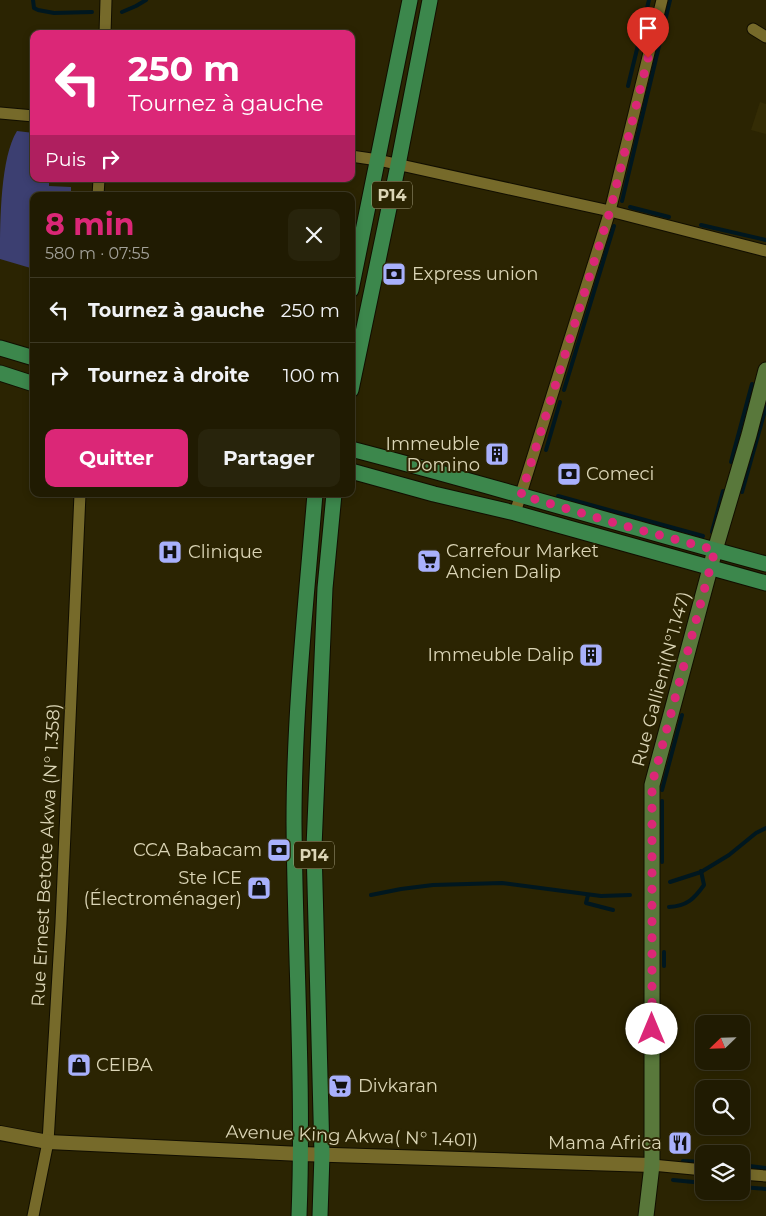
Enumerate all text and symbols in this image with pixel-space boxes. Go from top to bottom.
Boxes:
pin [627,7,669,58]
icon: arrive [634,14,662,42]
text: 250 m [128,47,240,90]
icon: left [45,50,110,115]
text: Tournez à gauche [128,90,324,117]
icon: right [96,145,124,173]
text: Puis [45,148,86,171]
road number: P14 [372,182,412,208]
text: 8 min [45,206,135,243]
button: close [288,209,340,261]
text: 580 m · 07:55 [45,244,149,263]
bank icon: Express union [381,261,407,287]
place label: Express union [412,263,538,285]
icon: left [45,296,73,324]
text: Tournez à gauche [88,299,265,322]
text: 250 m [281,299,340,322]
icon: right [45,361,73,389]
text: Tournez à droite [88,364,249,387]
text: 100 m [283,364,340,387]
button: Quitter [45,429,188,487]
button: Partager [198,429,340,487]
place label: Immeuble Domino [385,433,480,476]
building icon: Immeuble Domino [484,441,510,467]
bank icon: Comeci [556,461,582,487]
place label: Comeci [586,463,654,485]
hospital icon: Clinique [157,539,183,565]
place label: Carrefour Market Ancien Dalip [446,540,599,583]
place label: Clinique [188,541,263,563]
supermarket icon: Carrefour Market Ancien Dalip [416,548,442,574]
street label: Rue Gallieni(N°1.147) [627,589,695,769]
building icon: Immeuble Dalip [578,642,604,668]
place label: Immeuble Dalip [427,644,574,666]
street label: Rue Ernest Betote Akwa (N° 1.358) [27,703,65,1007]
bank icon: CCA Babacam [266,837,292,863]
place label: CCA Babacam [133,839,262,861]
road number: P14 [294,842,334,868]
place label: Ste ICE (Électroménager) [84,867,242,910]
shop icon: Ste ICE (Électroménager) [246,875,272,901]
position arrow [625,1002,677,1054]
north arrow [695,1015,750,1070]
map controls [695,1015,750,1200]
shop icon: CEIBA [66,1052,92,1078]
place label: CEIBA [96,1054,153,1076]
supermarket icon: Divkaran [327,1073,353,1099]
place label: Divkaran [358,1075,438,1097]
button: search [695,1080,750,1135]
street label: Avenue King Akwa( N° 1.401) [225,1121,479,1151]
restaurant icon: Mama Africa [667,1130,693,1156]
place label: Mama Africa [548,1132,662,1154]
button: layers [695,1145,750,1200]

